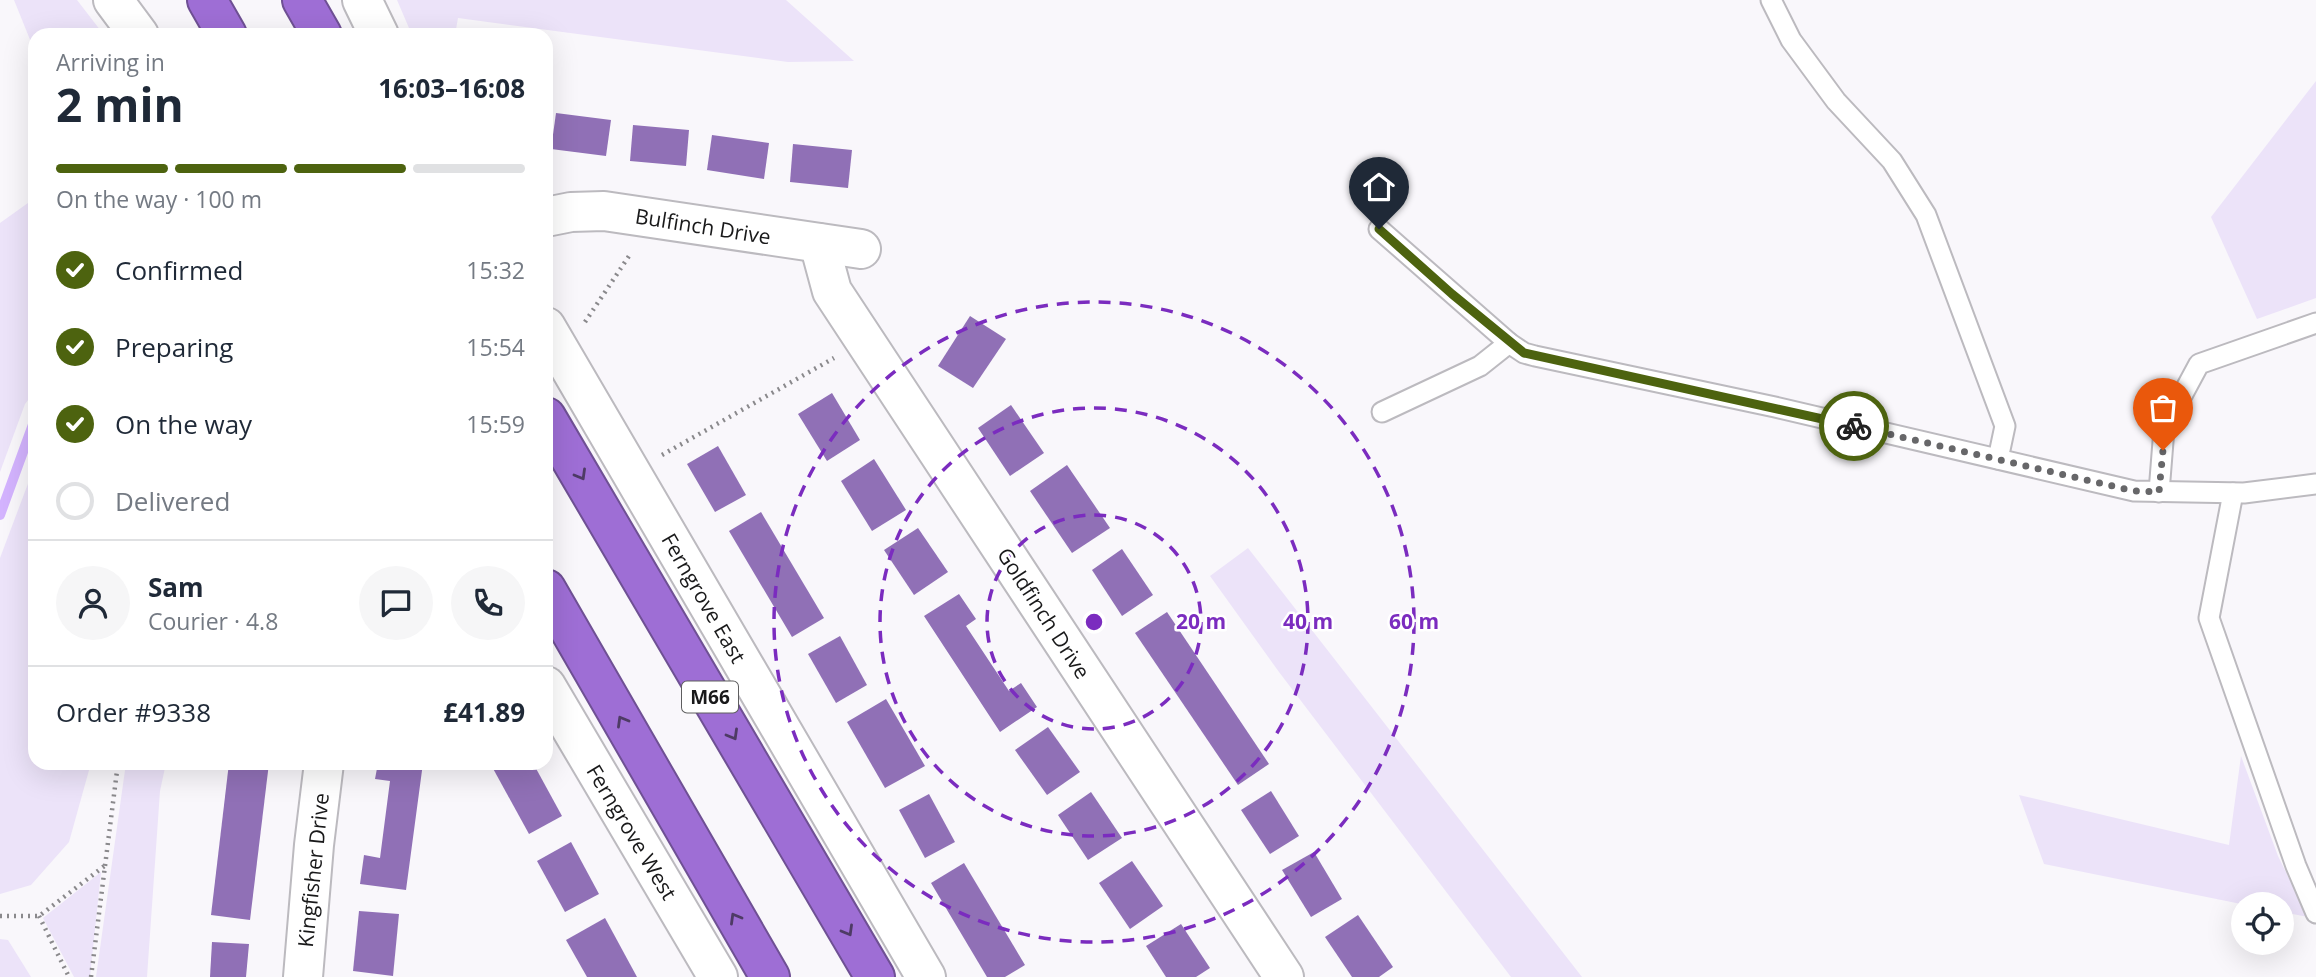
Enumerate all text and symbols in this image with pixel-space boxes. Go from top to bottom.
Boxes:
text: Arriving in [56,46,165,78]
text: 16:03–16:08 [378,70,525,106]
text: 2 min [56,73,184,135]
pin [1349,157,1409,229]
icon: home [1360,168,1398,206]
text: On the way · 100 m [56,183,262,215]
street label: Bulfinch Drive [633,201,773,251]
icon: check [56,251,94,289]
text: Confirmed [115,252,243,288]
text: 15:32 [466,254,525,286]
icon: check [56,328,94,366]
text: Preparing [115,329,233,365]
text: 15:54 [466,331,525,363]
pin [2133,378,2193,450]
icon: bag [2144,389,2182,427]
courier [1819,391,1889,461]
icon: check [56,405,94,443]
text: On the way [115,406,252,442]
icon: bike [1835,407,1873,445]
text: 15:59 [466,408,525,440]
one-way arrow [572,468,585,481]
text: Delivered [115,483,230,519]
street label: Ferngrove East [656,528,752,668]
street label: Goldfinch Drive [991,542,1097,684]
button: person [56,566,130,640]
button: chat [359,566,433,640]
button: phone [451,566,525,640]
text: Sam [148,569,204,605]
text: Courier · 4.8 [148,605,278,637]
text: 20 m [1176,607,1226,635]
text: 40 m [1283,607,1333,635]
text: 60 m [1389,607,1439,635]
centre of rings [1082,610,1106,634]
road number: M66 [682,682,738,712]
text: Order #9338 [56,694,211,730]
text: £41.89 [443,694,525,730]
one-way arrow [617,715,630,728]
one-way arrow [725,728,738,741]
street label: Ferngrove West [581,759,683,905]
street label: Kingfisher Drive [291,791,335,949]
map controls [2231,892,2294,955]
button: locate [2231,892,2294,955]
one-way arrow [731,912,744,925]
one-way arrow [840,924,853,937]

